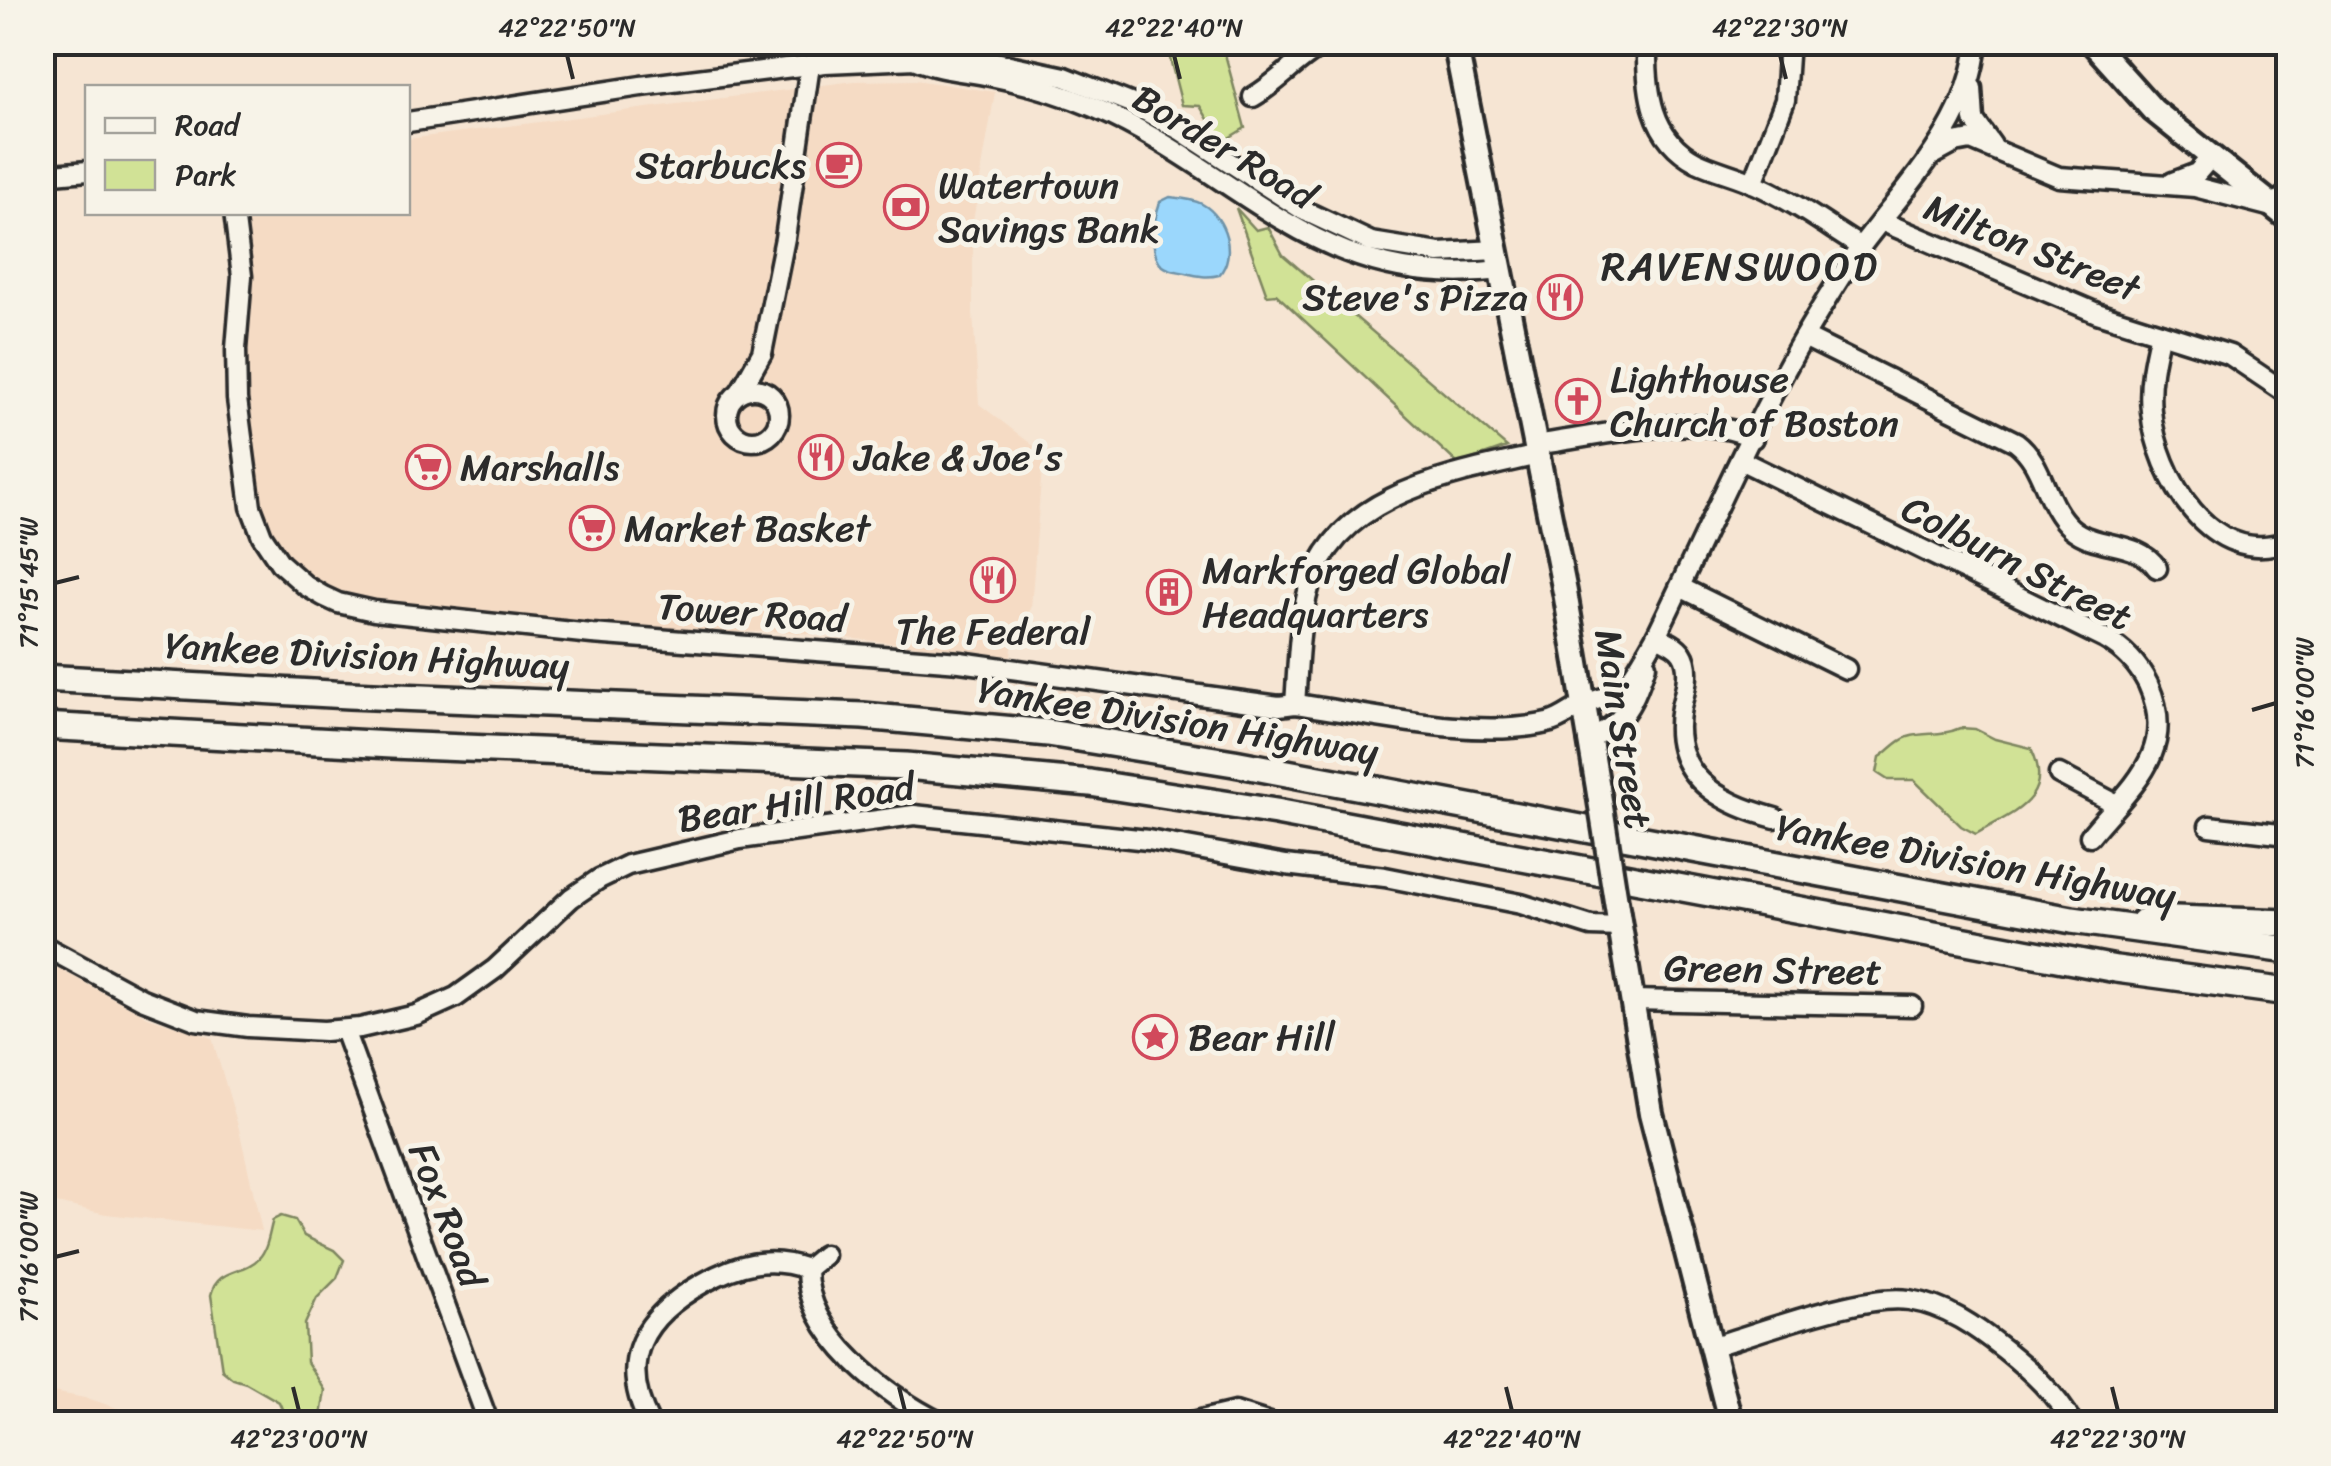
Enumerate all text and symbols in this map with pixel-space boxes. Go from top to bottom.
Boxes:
text: 42°22'50"N [498,5,637,50]
text: 42°22'40"N [1105,5,1244,50]
text: 42°22'30"N [1712,5,1849,50]
street label: Border Road [1119,66,1332,230]
legend [85,85,410,215]
text: Road [175,98,242,152]
place label: Starbucks [635,132,806,199]
cafe icon: Starbucks [816,142,862,188]
text: Park [175,148,237,202]
place label: Watertown Savings Bank [938,152,1160,263]
street label: Milton Street [1914,174,2152,322]
bank icon: Watertown Savings Bank [883,184,929,230]
district label: RAVENSWOOD [1601,231,1879,302]
place label: Steve's Pizza [1302,264,1528,331]
restaurant icon: Steve's Pizza [1537,274,1583,320]
place label: Lighthouse Church of Boston [1610,346,1899,457]
church icon: Lighthouse Church of Boston [1555,378,1601,424]
place label: Jake & Joe's [852,424,1063,491]
place label: Marshalls [460,434,620,501]
restaurant icon: Jake & Joe's [798,434,844,480]
supermarket icon: Marshalls [405,444,451,490]
street label: Colburn Street [1889,476,2145,650]
place label: Market Basket [624,495,872,562]
supermarket icon: Market Basket [569,505,615,551]
text: 71°15'45"W [6,517,51,649]
place label: Markforged Global Headquarters [1202,537,1512,648]
restaurant icon: The Federal [970,557,1016,603]
building icon: Markforged Global Headquarters [1146,569,1192,615]
street label: Tower Road [655,573,852,653]
place label: The Federal [896,598,1091,665]
street label: Yankee Division Highway [163,612,571,700]
street label: Main Street [1574,624,1672,834]
text: 71°16'00"W [2282,637,2327,769]
street label: Yankee Division Highway [973,656,1384,786]
street label: Bear Hill Road [673,753,921,853]
street label: Yankee Division Highway [1771,794,2182,930]
street label: Green Street [1663,935,1883,1005]
place label: Bear Hill [1188,1004,1336,1071]
place icon: Bear Hill [1132,1014,1178,1060]
street label: Fox Road [389,1133,506,1299]
text: 71°16'00"W [6,1191,51,1323]
text: 42°23'00"N [230,1416,368,1461]
text: 42°22'50"N [836,1416,975,1461]
text: 42°22'40"N [1443,1416,1582,1461]
text: 42°22'30"N [2050,1416,2187,1461]

